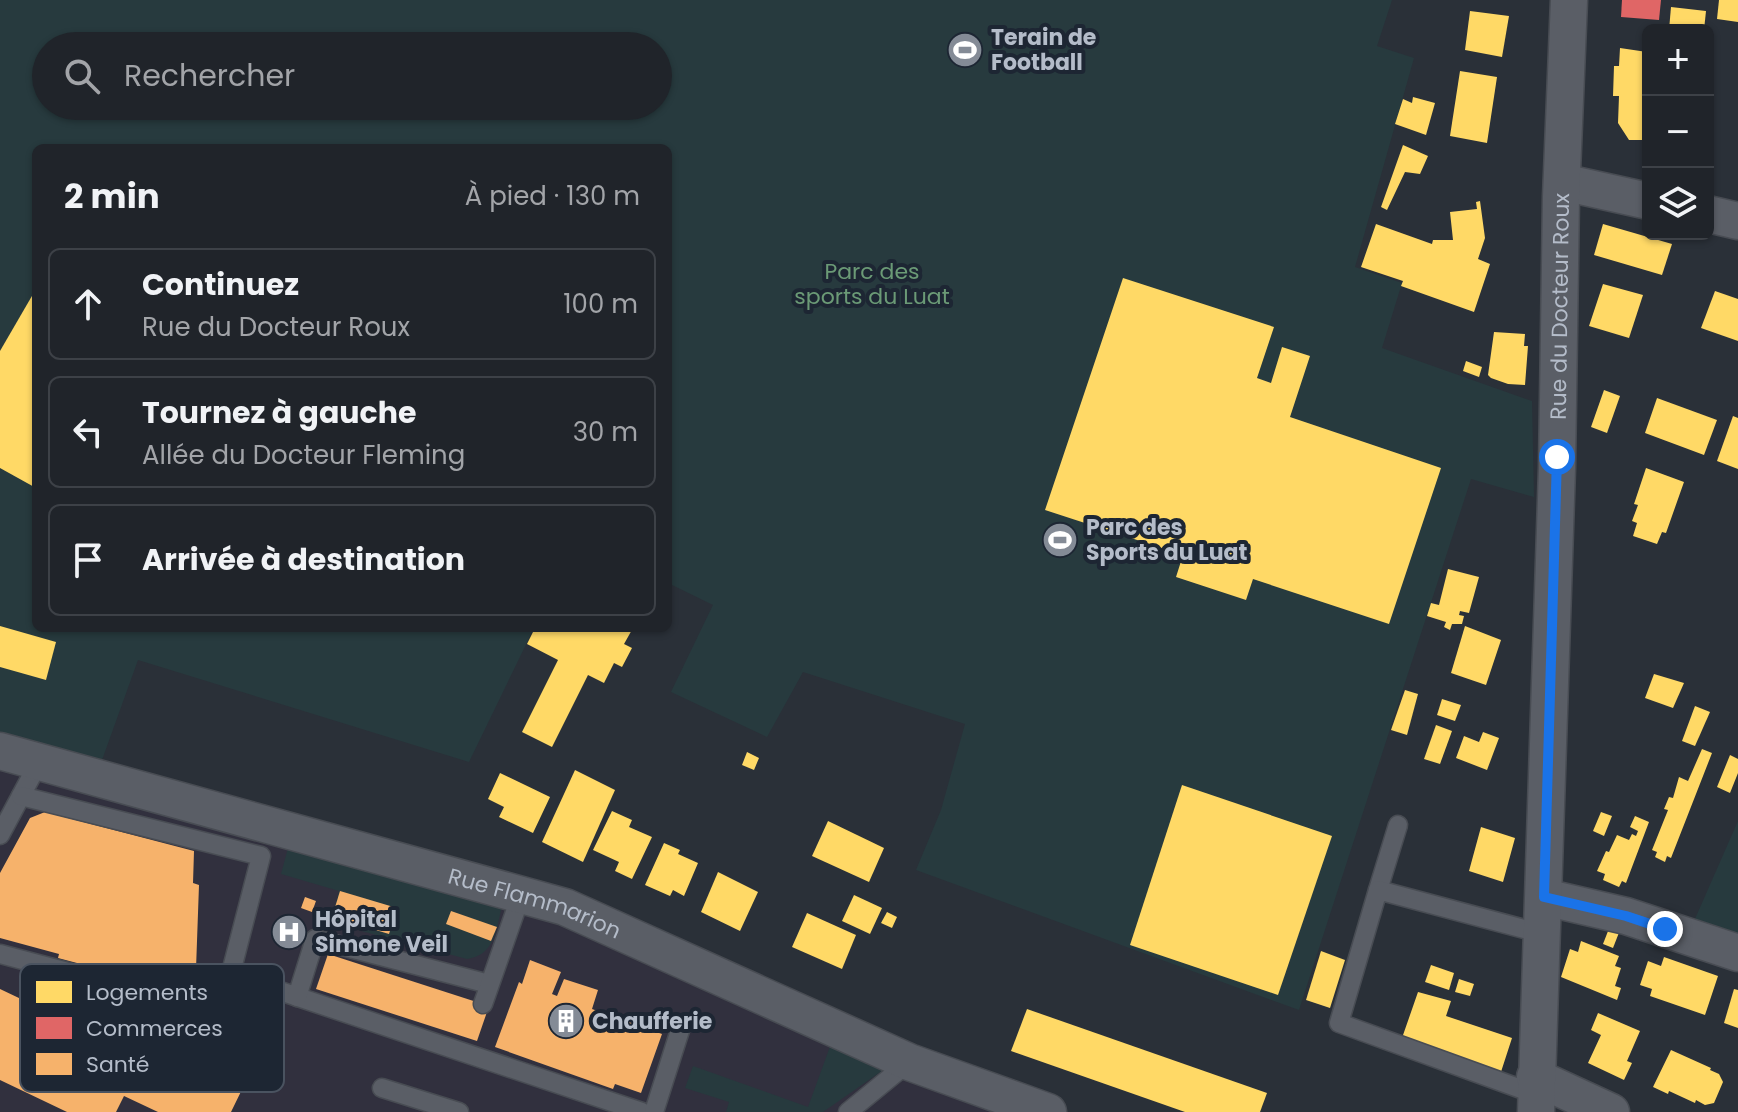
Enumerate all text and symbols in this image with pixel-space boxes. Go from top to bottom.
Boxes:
place label: Terain de Football [991,22,1096,78]
map controls [1642,24,1714,240]
button: + [1642,24,1714,96]
sports icon: Terain de Football [946,31,984,69]
search box [32,32,672,120]
icon: search [60,54,104,98]
text: Rechercher [124,54,295,97]
button: − [1642,96,1714,168]
button: layers [1642,168,1714,240]
text: 2 min [64,172,160,220]
text: À pied · 130 m [465,178,640,214]
street label: Rue du Docteur Roux [1543,192,1577,420]
park label: Parc des sports du Luat [794,256,950,312]
text: Continuez [142,263,299,306]
icon: ahead [66,282,110,326]
text: 100 m [563,286,638,322]
text: Rue du Docteur Roux [142,309,410,345]
text: Tournez à gauche [142,391,416,434]
icon: left [66,410,110,454]
text: 30 m [573,414,638,450]
text: Allée du Docteur Fleming [142,437,465,473]
route start [1539,439,1575,475]
place label: Parc des Sports du Luat [1086,512,1247,568]
sports icon: Parc des Sports du Luat [1041,521,1079,559]
icon: arrive [66,538,110,582]
text: Arrivée à destination [142,538,465,581]
street label: Rue Flammarion [445,861,626,946]
place label: Hôpital Simone Veil [315,904,448,960]
route end [1647,911,1683,947]
hospital icon: Hôpital Simone Veil [270,913,308,951]
legend [20,964,284,1092]
text: Logements [86,977,208,1008]
building icon: Chaufferie [547,1002,585,1040]
place label: Chaufferie [592,1006,712,1037]
text: Commerces [86,1013,223,1044]
text: Santé [86,1049,150,1080]

